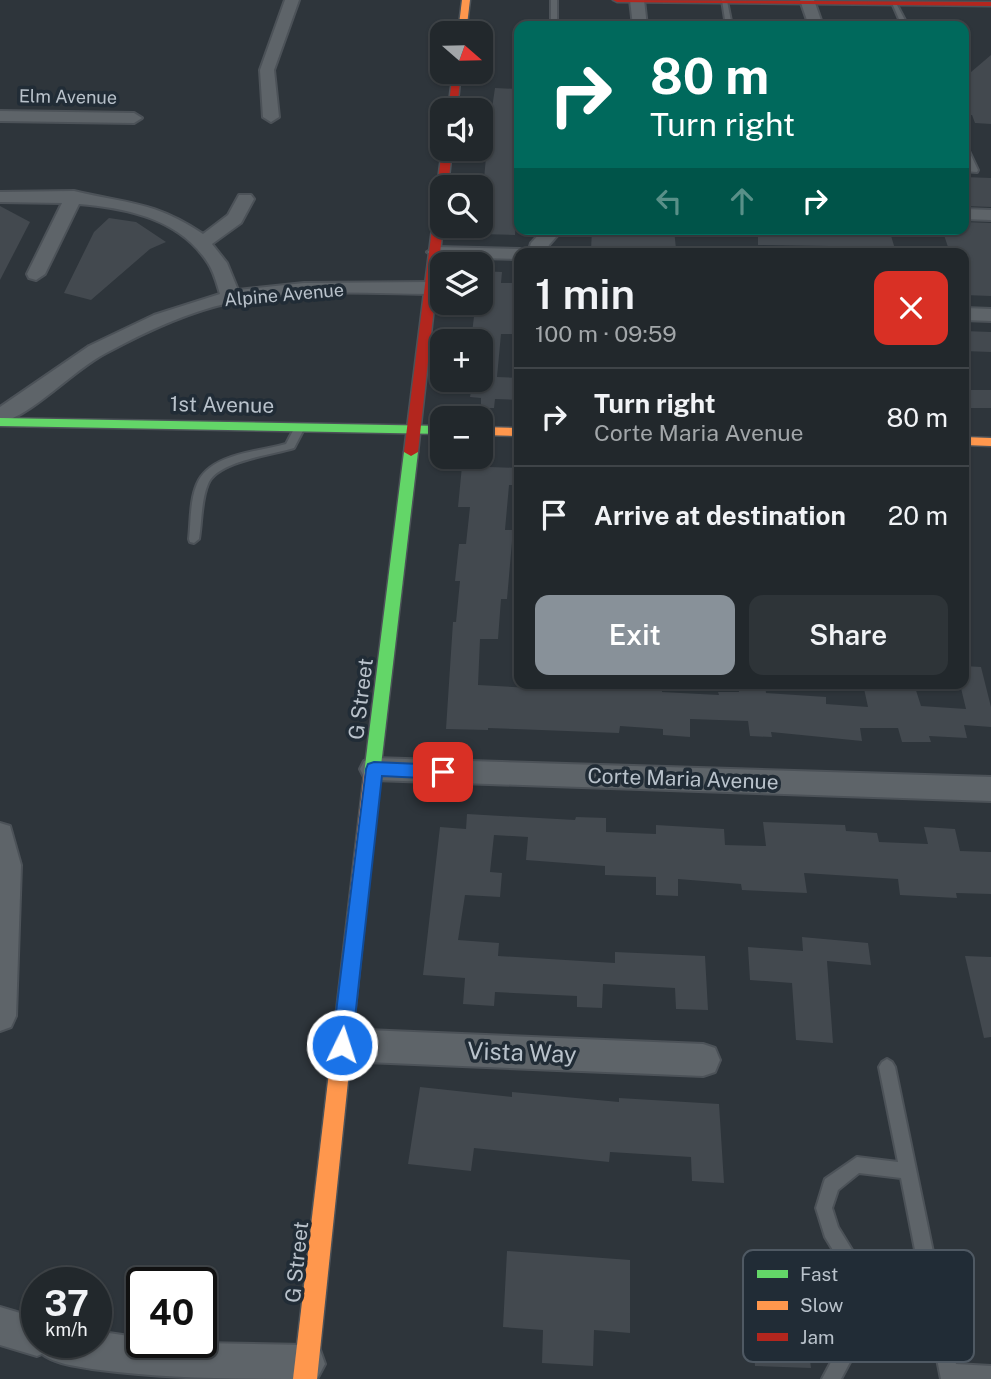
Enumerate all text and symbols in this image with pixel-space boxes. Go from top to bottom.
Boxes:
north arrow [430,21,494,84]
map controls [430,21,493,469]
text: 80 m [650,47,769,105]
icon: right [535,49,626,140]
street label: Elm Avenue [19,85,117,108]
button: sound [430,98,493,161]
text: Turn right [650,106,795,143]
button: search [430,175,493,238]
icon: left [650,182,688,220]
icon: ahead [723,182,761,220]
icon: right [796,182,834,220]
button: layers [430,252,493,315]
text: 1 min [535,269,635,318]
button: close [874,271,948,345]
street label: Alpine Avenue [223,279,345,310]
text: 100 m · 09:59 [535,320,677,347]
button: + [430,329,493,392]
text: Turn right [594,388,716,419]
street label: 1st Avenue [170,391,274,418]
icon: right [535,398,573,436]
text: 80 m [887,402,948,433]
button: − [430,406,493,469]
text: Corte Maria Avenue [594,419,804,446]
icon: arrive [535,496,573,534]
text: Arrive at destination [594,500,846,531]
text: 20 m [888,500,948,531]
button: Exit [535,595,735,675]
button: Share [749,595,948,675]
street label: G Street [343,657,378,741]
pin [413,742,473,802]
icon: arrive [424,753,462,791]
street label: Corte Maria Avenue [587,763,779,794]
position arrow [305,1008,379,1082]
street label: Vista Way [467,1036,577,1068]
street label: G Street [280,1220,313,1304]
legend [743,1250,974,1362]
text: Fast [800,1263,838,1285]
speed limit sign: 40 [126,1267,217,1358]
text: 37 [44,1283,89,1324]
text: Slow [800,1294,844,1316]
text: km/h [45,1319,88,1340]
text: Jam [800,1326,834,1348]

